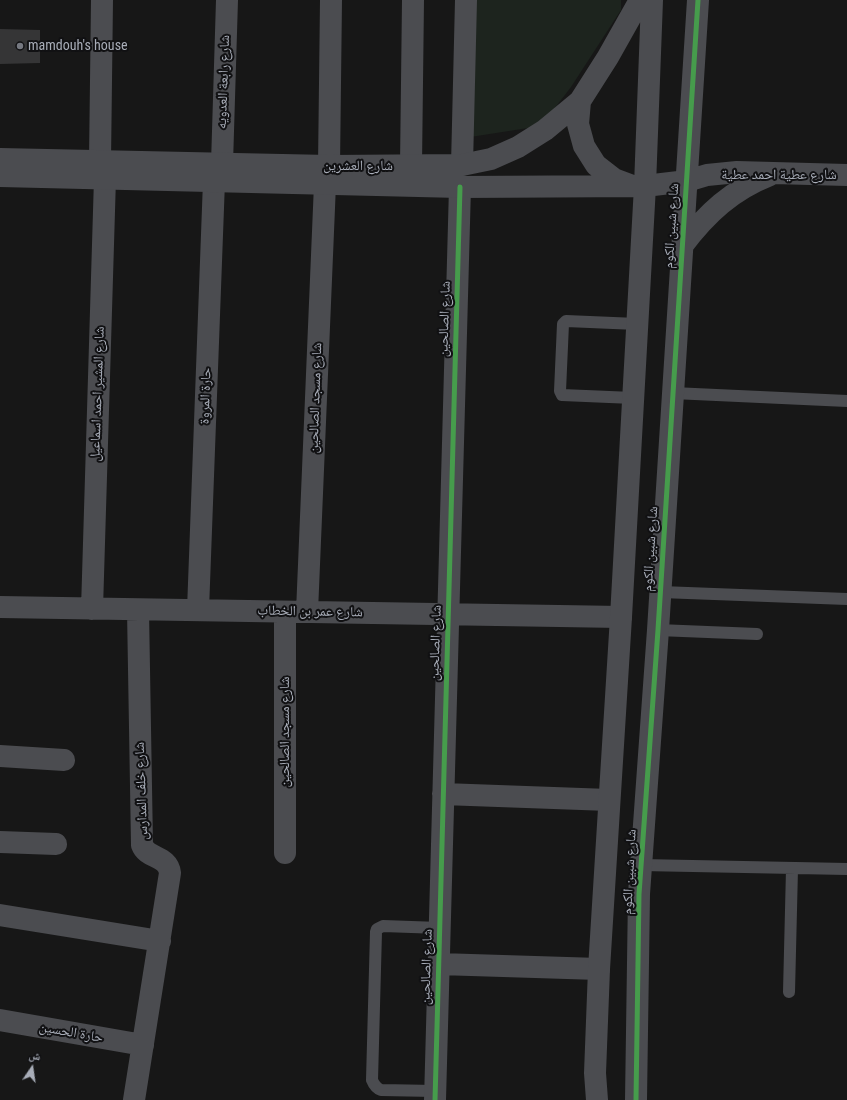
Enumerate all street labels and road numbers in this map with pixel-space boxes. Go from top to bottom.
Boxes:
street label: شارع رابعة العدويه [214,35,234,129]
street label: شارع العشرين [323,158,393,174]
street label: شارع عطية احمد عطية [721,167,837,183]
street label: شارع شبين الكوم [661,183,683,269]
street label: شارع الصالحين [435,281,455,357]
street label: شارع المشير احمد اسماعيل [87,326,109,462]
street label: شارع مسجد الصالحين [306,342,326,454]
street label: حارة المروة [197,367,215,425]
street label: شارع شبين الكوم [640,506,662,592]
street label: شارع عمر بن الخطاب [257,603,363,621]
street label: شارع الصالحين [426,605,446,681]
street label: شارع مسجد الصالحين [277,677,293,787]
street label: شارع خلف المدارس [132,742,152,840]
street label: شارع شبين الكوم [619,829,641,915]
street label: شارع الصالحين [417,929,437,1005]
street label: حارة الحسين [38,1019,104,1047]

